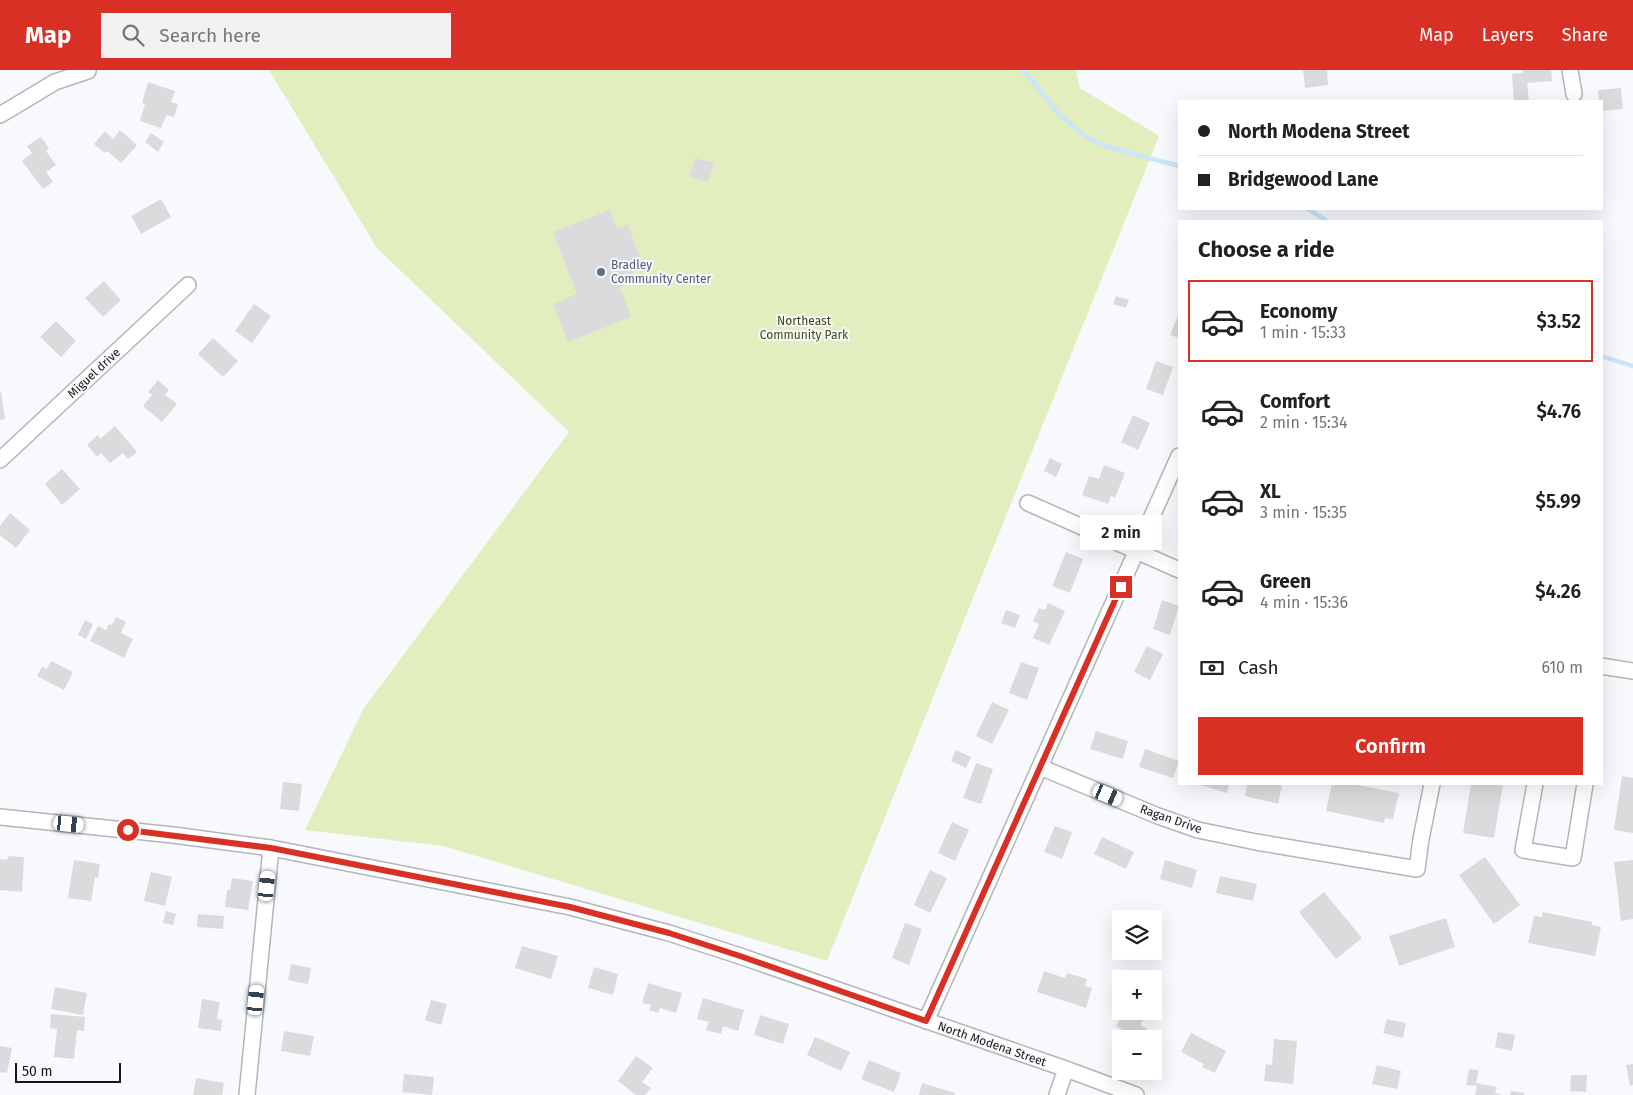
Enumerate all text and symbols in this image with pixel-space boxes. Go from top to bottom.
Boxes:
search box [101,13,451,58]
text: Map [25,21,71,49]
icon: search [119,21,147,49]
text: Search here [159,24,261,47]
text: Map [1419,24,1454,46]
text: Layers [1482,24,1534,46]
text: Share [1562,24,1608,46]
text: North Modena Street [1228,120,1409,143]
text: Bridgewood Lane [1228,168,1378,191]
text: Choose a ride [1198,236,1334,263]
place label: Bradley Community Center [611,258,712,286]
marker: Bradley Community Center [595,266,607,278]
icon: car [1200,299,1245,344]
text: Economy [1260,300,1337,323]
text: $3.52 [1537,310,1581,333]
park label: Northeast Community Park [760,314,849,342]
text: 1 min · 15:33 [1260,323,1346,342]
street label: Miguel drive [65,345,123,401]
icon: car [1200,389,1245,434]
text: Comfort [1260,390,1330,413]
text: $4.76 [1537,400,1581,423]
text: 2 min · 15:34 [1260,413,1347,432]
icon: car [1200,479,1245,524]
text: XL [1260,480,1281,503]
text: $5.99 [1536,490,1581,513]
text: 3 min · 15:35 [1260,503,1347,522]
callout: 2 min [1080,514,1162,550]
text: 2 min [1101,523,1141,542]
icon: car [1200,569,1245,614]
text: Green [1260,570,1311,593]
route end [1110,576,1132,598]
text: $4.26 [1535,580,1581,603]
text: 4 min · 15:36 [1260,593,1348,612]
icon: cash [1198,654,1226,682]
text: Cash [1238,656,1279,679]
text: 610 m [1541,658,1583,677]
button: Confirm [1198,717,1583,775]
car [1091,782,1124,808]
street label: Ragan Drive [1138,802,1204,836]
car [53,815,84,833]
route start [117,819,139,841]
car [257,870,276,902]
map controls [1112,910,1162,1080]
button: layers [1112,910,1162,960]
button: + [1112,970,1162,1020]
car [246,984,265,1016]
street label: North Modena Street [936,1019,1049,1069]
button: − [1112,1030,1162,1080]
scale bar [15,1060,121,1083]
text: 50 m [22,1063,53,1080]

